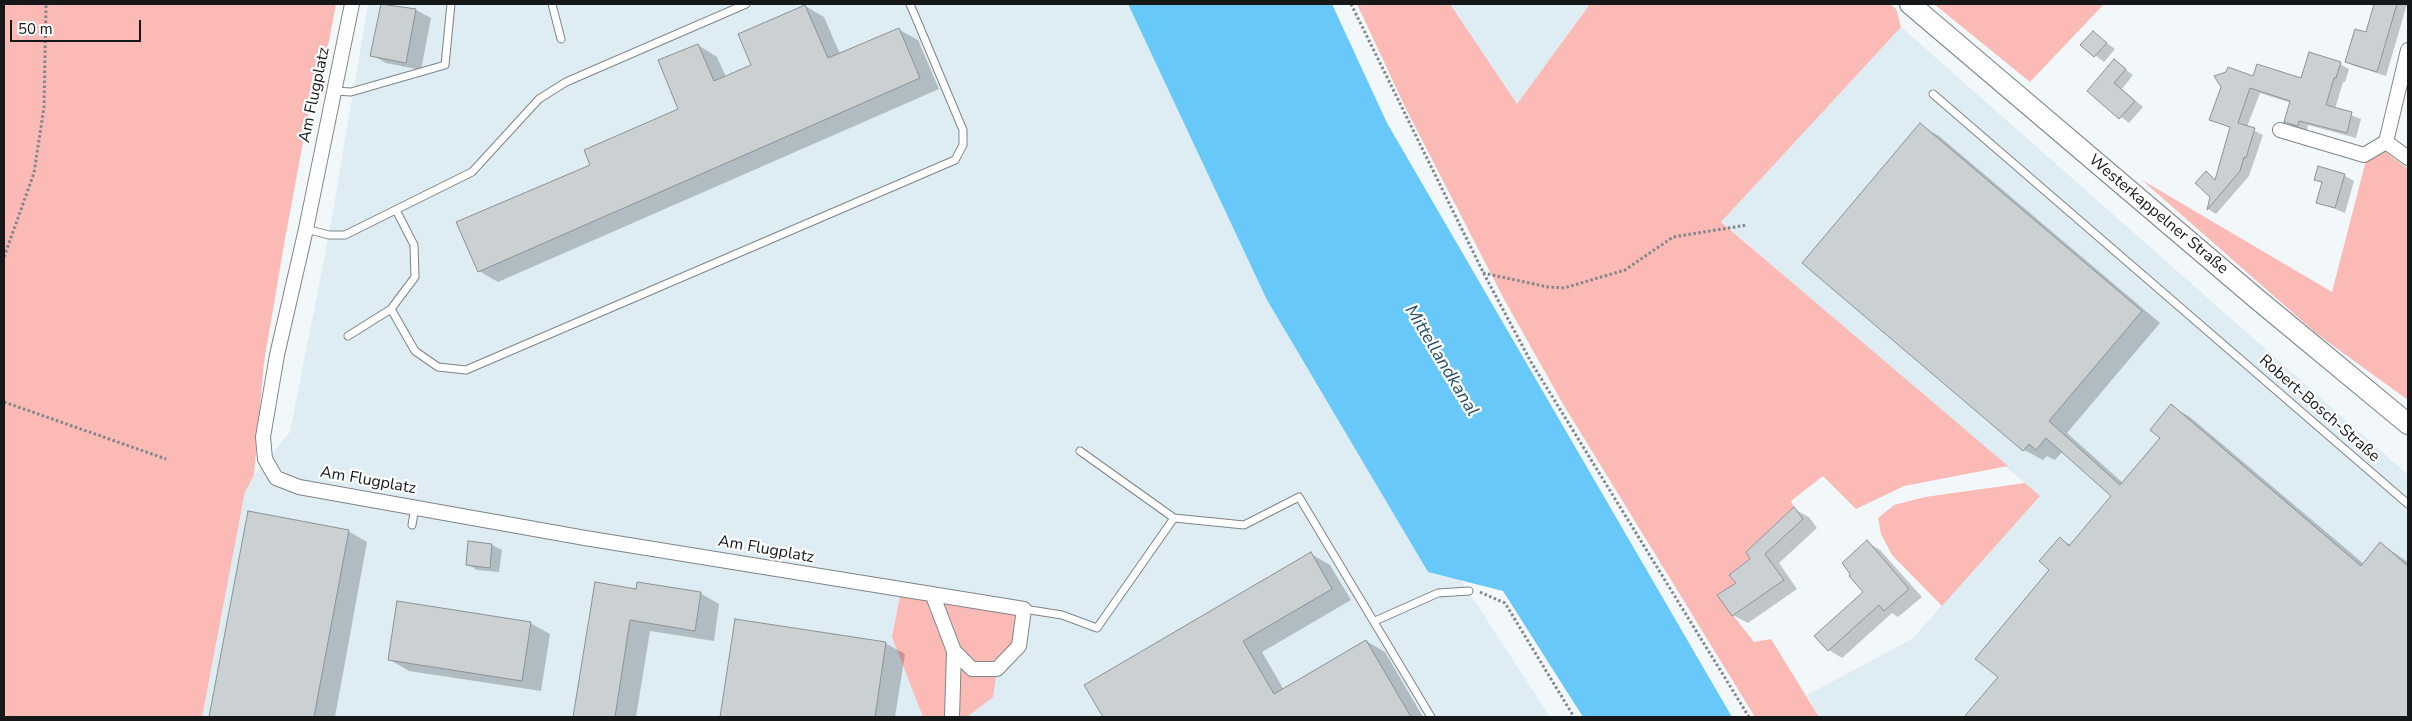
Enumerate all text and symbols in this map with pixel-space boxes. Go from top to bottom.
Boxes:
scale bar [12,10,144,42]
text: 50 m [18,19,53,39]
street label: Am Flugplatz [296,46,334,144]
street label: Westerkappelner Straße [2084,151,2232,279]
water label: Mittellandkanal [1399,301,1483,421]
street label: Robert-Bosch-Straße [2255,351,2383,467]
street label: Am Flugplatz [319,463,417,499]
street label: Am Flugplatz [717,532,815,568]

